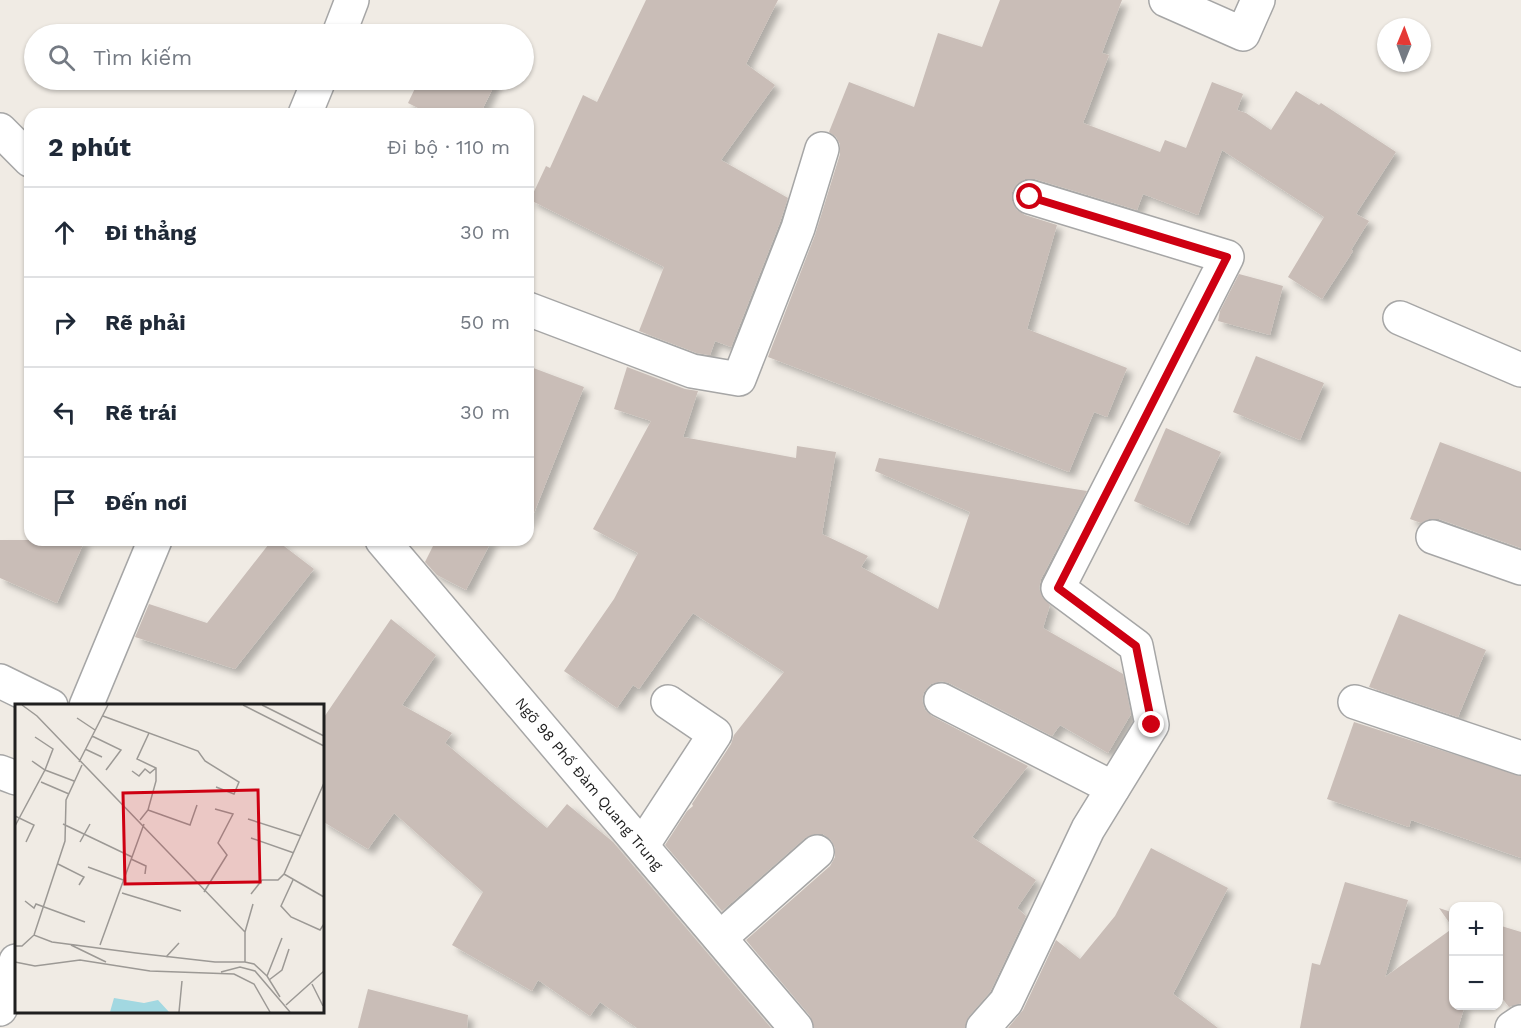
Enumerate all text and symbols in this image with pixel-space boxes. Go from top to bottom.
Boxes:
north arrow [1377,18,1431,72]
search box [24,24,534,90]
icon: search [45,41,78,74]
text: Tìm kiếm [93,45,192,70]
text: 2 phút [48,132,131,162]
text: Đi bộ · 110 m [387,135,510,159]
route start [1016,183,1042,209]
icon: ahead [48,216,81,249]
text: Đi thẳng [105,220,196,245]
text: 30 m [460,220,510,244]
icon: right [48,306,81,339]
text: Rẽ phải [105,310,186,335]
text: 50 m [460,310,510,334]
icon: left [48,396,81,429]
text: Rẽ trái [105,400,177,425]
text: 30 m [460,400,510,424]
icon: arrive [48,486,81,519]
text: Đến nơi [105,490,187,515]
street label: Ngõ 98 Phố Đàm Quang Trung [512,694,667,874]
inset map [15,704,324,1013]
route end [1138,711,1164,737]
map controls [1449,902,1503,1010]
button: + [1449,902,1503,956]
button: − [1449,956,1503,1010]

